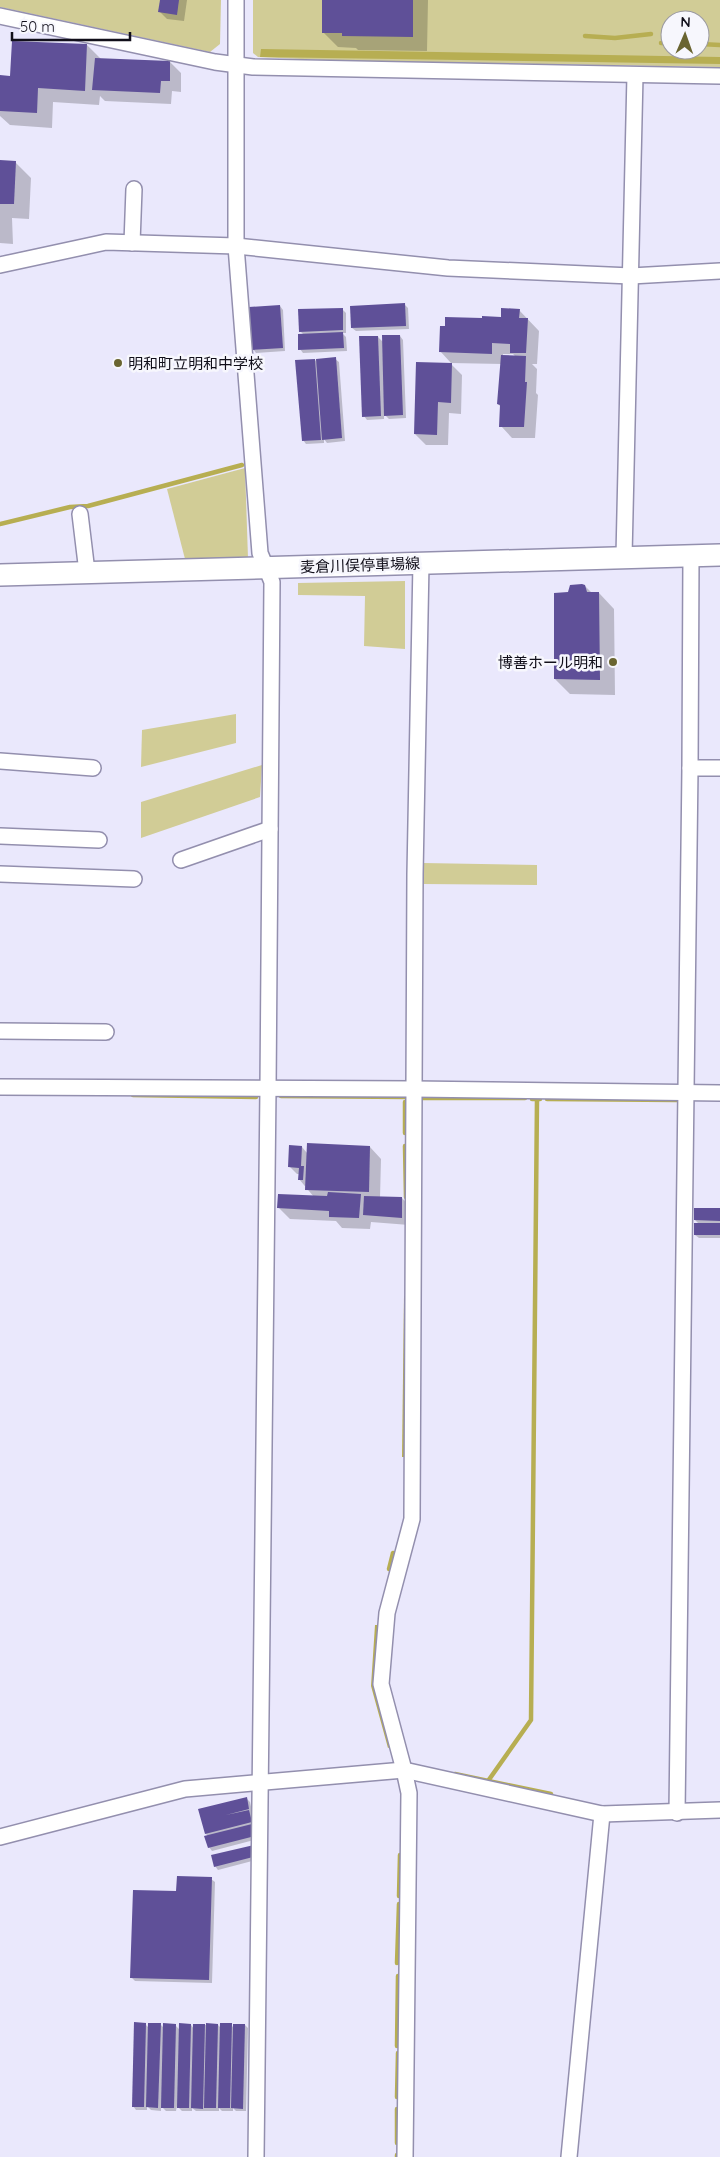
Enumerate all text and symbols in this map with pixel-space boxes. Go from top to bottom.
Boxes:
scale bar [12,10,130,42]
north arrow [660,10,710,60]
text: N [680,13,691,31]
text: 50 m [20,17,55,36]
place label: 明和町立明和中学校 [128,354,263,373]
marker: 明和町立明和中学校 [112,357,124,369]
street label: 麦倉川俣停車場線 [300,553,420,577]
place label: 博善ホール明和 [498,653,603,672]
marker: 博善ホール明和 [607,656,619,668]

